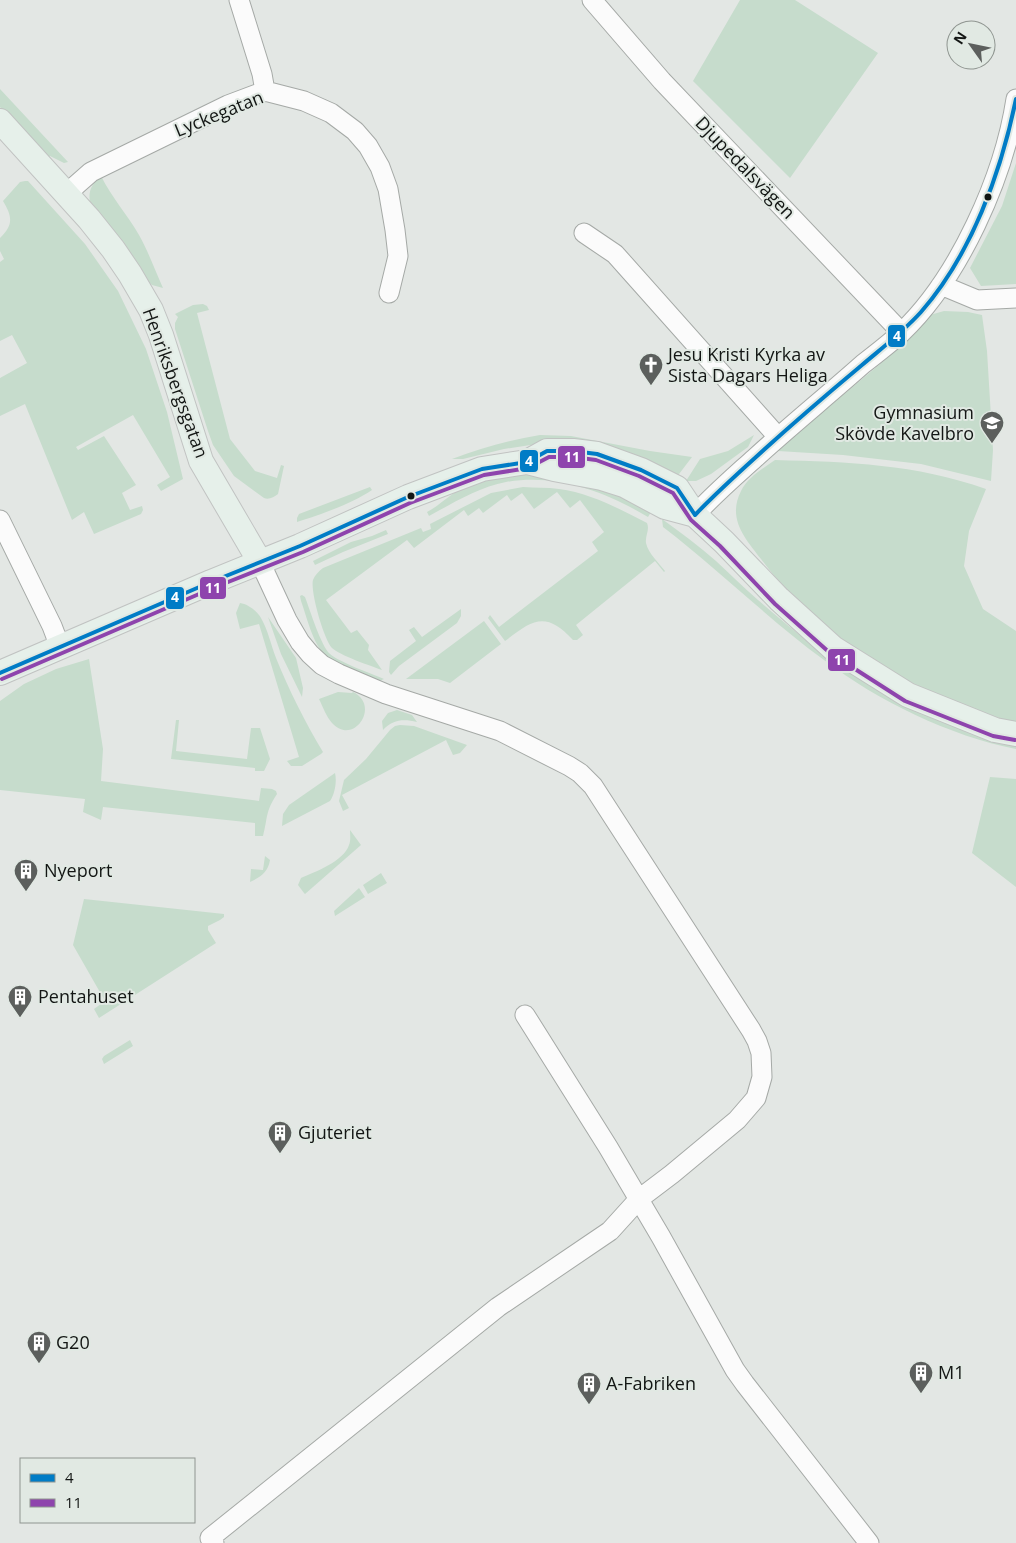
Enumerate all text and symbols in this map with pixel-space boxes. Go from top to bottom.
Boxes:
north arrow [946,20,996,70]
text: N [949,28,971,48]
street label: Lyckegatan [171,84,267,142]
street label: Djupedalsvägen [691,111,801,224]
unlabelled marker [983,192,993,202]
street label: Henriksbergsgatan [138,304,214,461]
line badge: 4 [887,324,906,348]
text: 4 [893,326,901,345]
place label: Jesu Kristi Kyrka av Sista Dagars Heliga [666,342,828,387]
church icon: Jesu Kristi Kyrka av Sista Dagars Heliga [638,352,664,386]
place label: Gymnasium Skövde Kavelbro [835,400,974,445]
school or university icon: Gymnasium Skövde Kavelbro [979,410,1005,444]
line badge: 11 [557,445,586,469]
text: 11 [564,447,580,466]
line badge: 4 [519,449,539,473]
text: 4 [525,451,533,470]
unlabelled marker [406,491,416,501]
line badge: 11 [199,576,227,600]
text: 11 [205,578,221,597]
line badge: 4 [165,586,185,610]
text: 4 [171,587,179,606]
line badge: 11 [827,648,856,672]
text: 11 [834,650,850,669]
building icon: Nyeport [13,858,39,892]
place label: Nyeport [44,858,112,882]
building icon: Pentahuset [7,984,33,1018]
place label: Pentahuset [38,984,134,1008]
building icon: Gjuteriet [267,1120,293,1154]
place label: Gjuteriet [298,1120,372,1144]
building icon: G20 [26,1330,52,1364]
place label: G20 [56,1330,90,1354]
building icon: M1 [908,1360,934,1394]
place label: M1 [938,1360,964,1384]
building icon: A-Fabriken [576,1371,602,1405]
place label: A-Fabriken [606,1371,696,1395]
legend [20,1458,195,1523]
text: 4 [65,1467,74,1487]
text: 11 [65,1492,82,1512]

